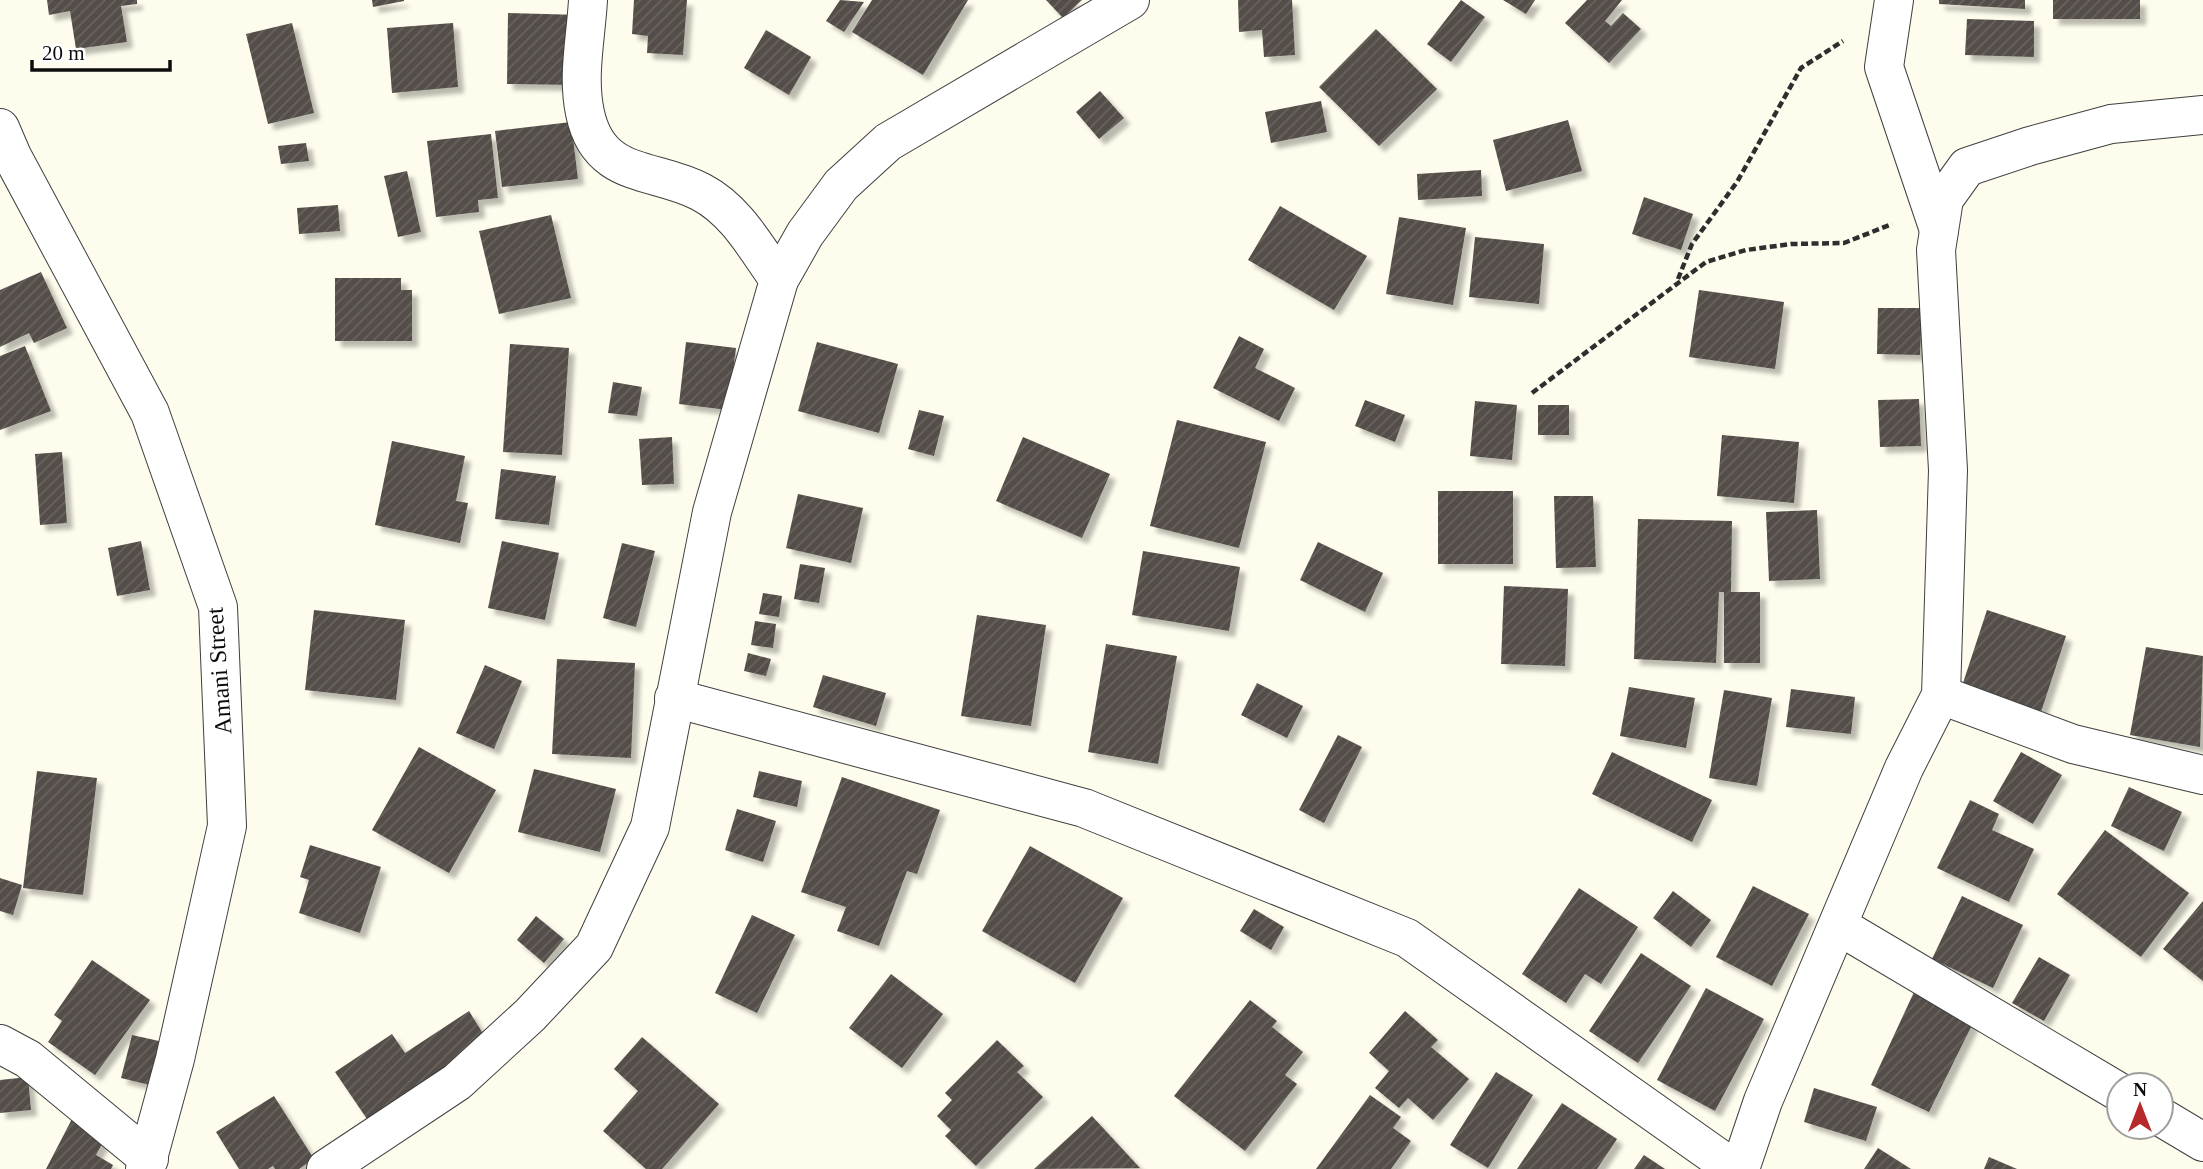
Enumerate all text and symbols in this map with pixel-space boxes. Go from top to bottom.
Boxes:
scale bar [32,28,170,72]
text: 20 m [42,41,85,65]
street label: Amani Street [202,606,236,735]
north arrow [2105,1071,2175,1141]
text: N [2133,1079,2147,1100]

